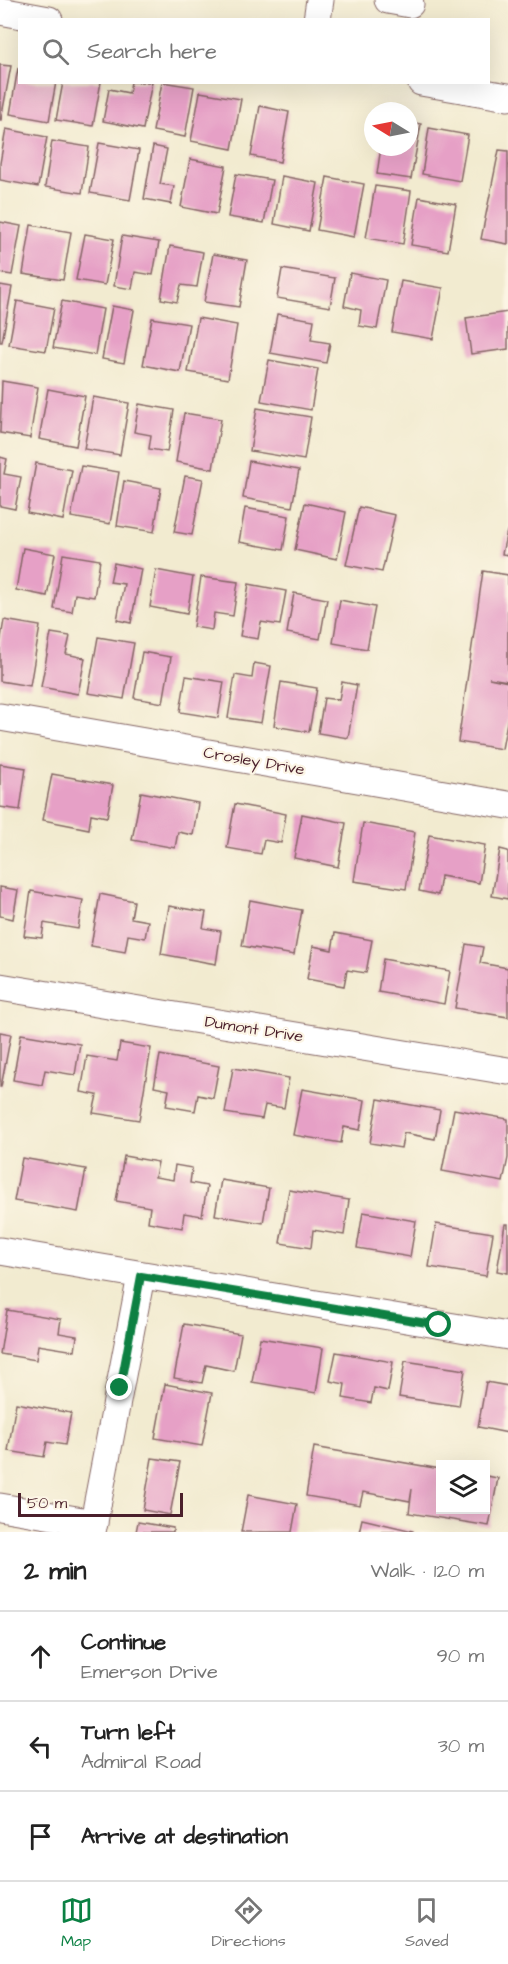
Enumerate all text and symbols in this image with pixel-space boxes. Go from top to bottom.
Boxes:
search box [18,18,490,84]
icon: search [39,35,72,68]
text: Search here [87,36,217,67]
north arrow [364,102,418,156]
street label: Crosley Drive [202,741,307,782]
street label: Dumont Drive [203,1010,305,1048]
route start [425,1311,451,1337]
route end [106,1374,132,1400]
map controls [436,1460,490,1514]
button: layers [436,1460,490,1514]
scale bar [18,1490,183,1518]
text: 50 m [27,1492,67,1514]
text: 2 min [24,1553,86,1589]
text: Walk · 120 m [371,1557,484,1585]
text: Continue [81,1627,166,1658]
icon: ahead [24,1640,57,1673]
text: 90 m [436,1642,484,1670]
text: Emerson Drive [81,1658,218,1686]
text: Turn left [81,1717,175,1748]
icon: left [24,1730,57,1763]
text: 30 m [438,1732,484,1760]
text: Admiral Road [81,1748,201,1776]
icon: arrive [24,1820,57,1853]
text: Arrive at destination [81,1821,288,1852]
tab: Map [60,1894,93,1952]
tab: Directions [212,1894,286,1952]
tab: Saved [405,1894,448,1952]

